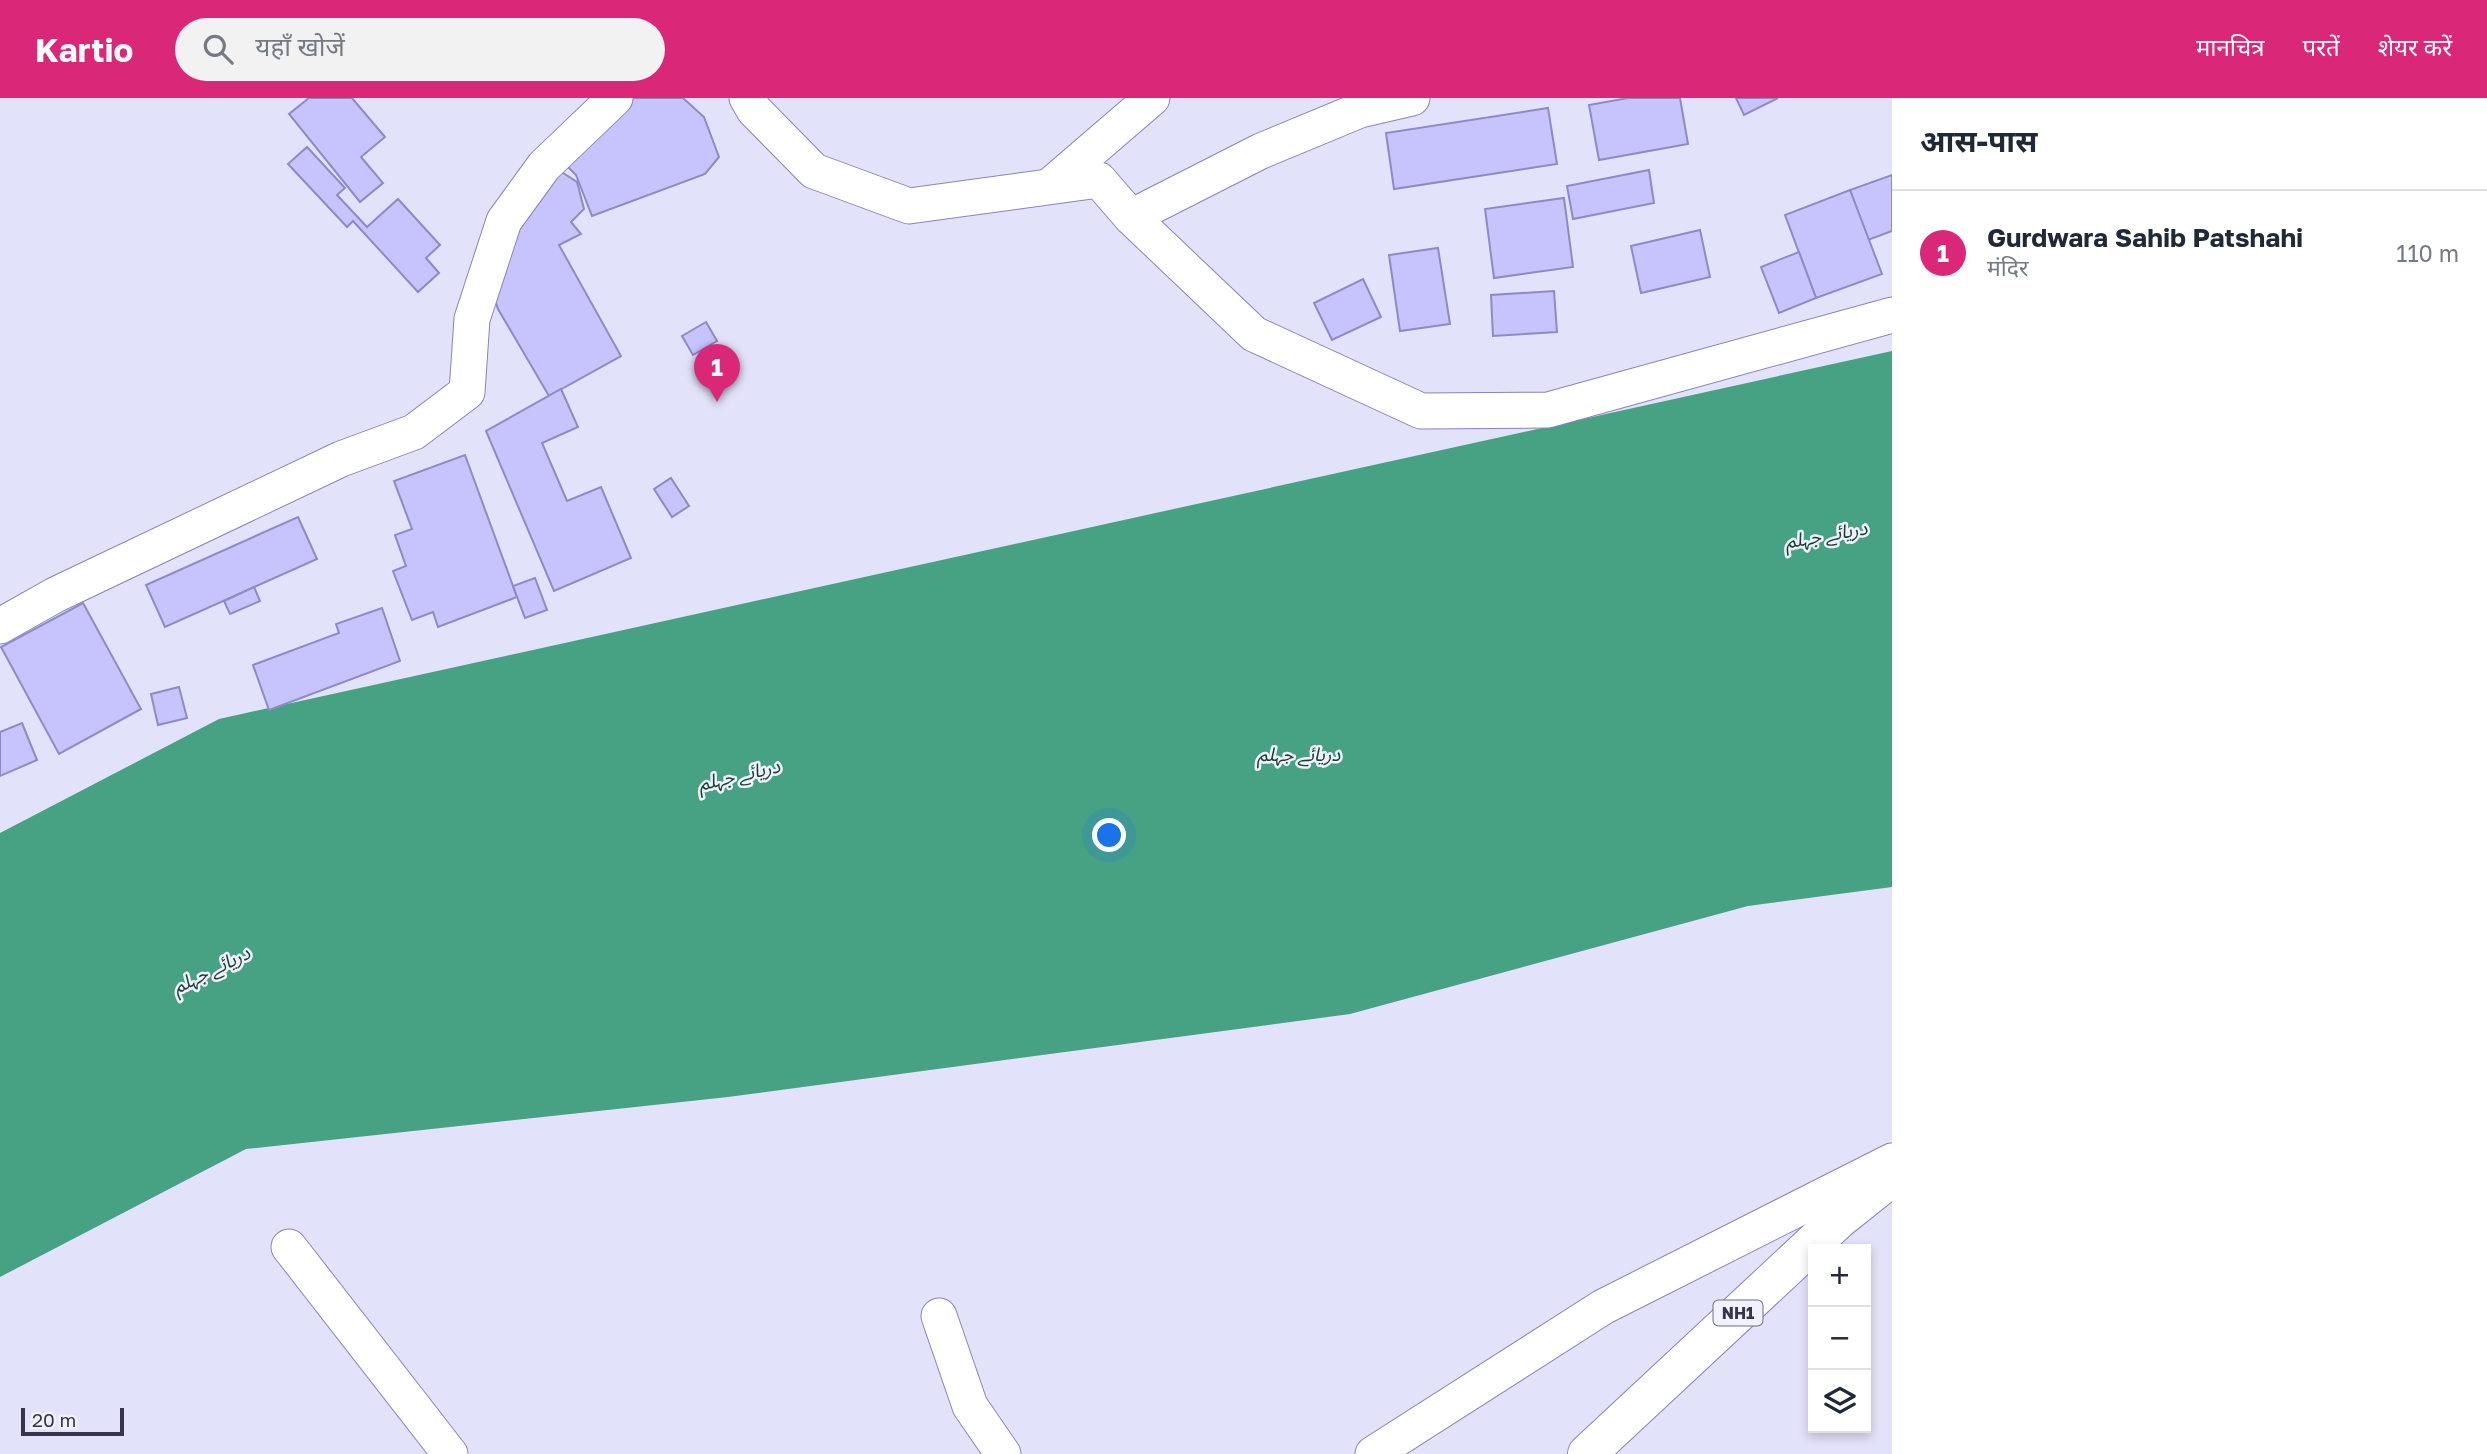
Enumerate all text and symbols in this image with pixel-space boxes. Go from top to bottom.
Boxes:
search box [175,18,665,81]
text: Kartio [35,30,133,69]
icon: search [199,30,237,68]
text: यहाँ खोजें [255,31,345,62]
text: मानचित्र [2196,32,2265,61]
text: परतें [2303,32,2340,61]
text: शेयर करें [2378,32,2452,61]
text: आस-पास [1920,123,2037,159]
text: Gurdwara Sahib Patshahi [1987,222,2303,253]
text: 1 [1937,239,1949,267]
text: 110 m [2396,239,2459,267]
text: मंदिर [1987,253,2028,281]
pin: 1 [694,344,740,402]
water label: دریائے جہلم [1782,515,1870,557]
water label: دریائے جہلم [1257,742,1341,769]
water label: دریائے جہلم [695,753,784,799]
your location [1092,818,1126,852]
water label: دریائے جہلم [168,940,256,1002]
map controls [1808,1244,1871,1433]
button: + [1808,1244,1871,1307]
road number: NH1 [1714,1301,1762,1326]
button: − [1808,1307,1871,1370]
button: layers [1808,1370,1871,1433]
scale bar [21,1405,124,1437]
text: 20 m [32,1408,76,1431]

